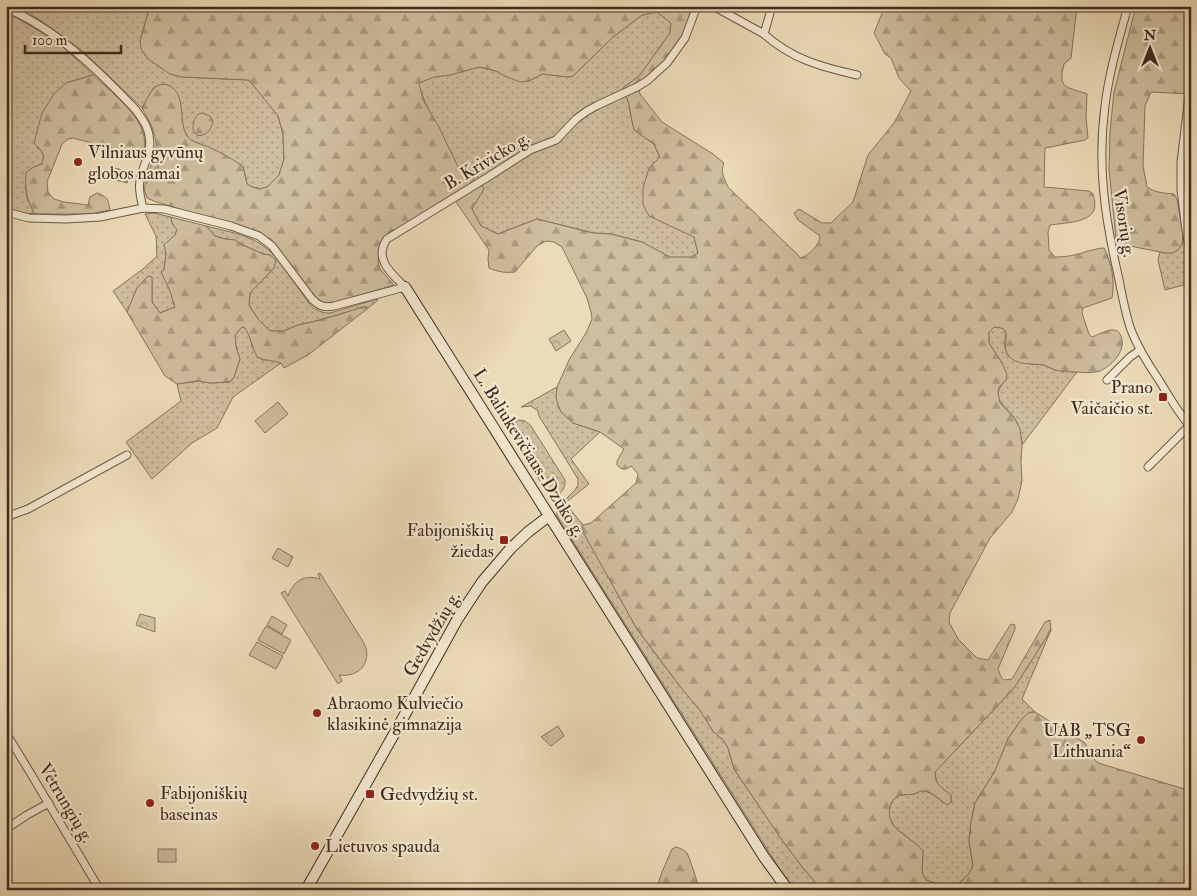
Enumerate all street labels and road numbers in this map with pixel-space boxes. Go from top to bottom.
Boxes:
street label: B. Krivicko g. [440,127,534,195]
street label: Visorių g. [1107,187,1141,259]
street label: L. Baliukevičiaus-Dzūko g. [468,364,590,542]
street label: Gedvydžių g. [398,587,466,681]
street label: Vėtrungių g. [33,759,99,847]

